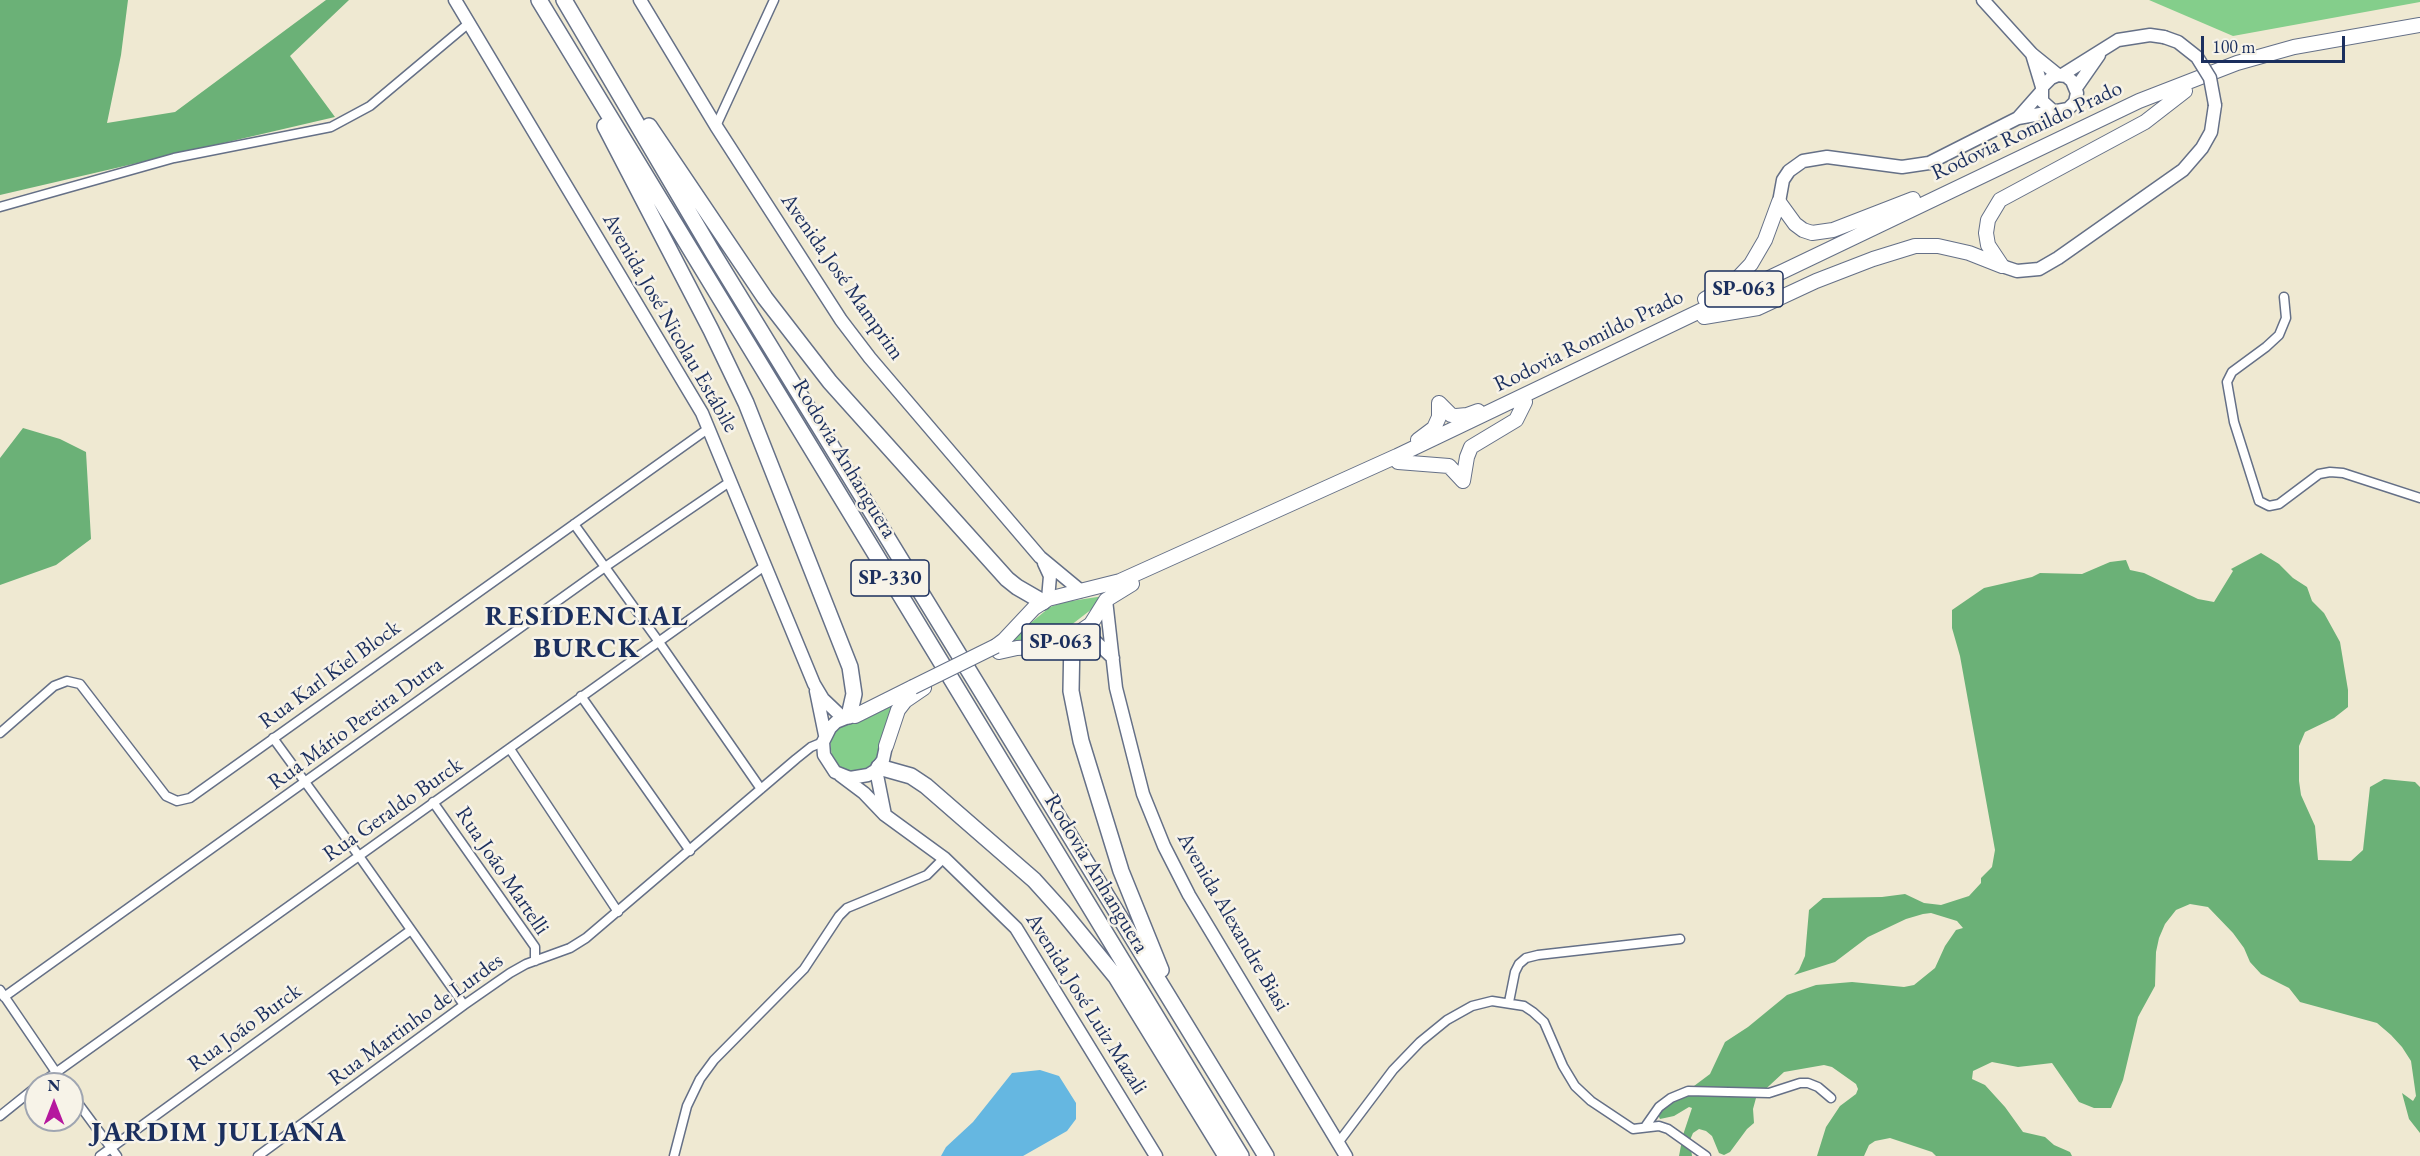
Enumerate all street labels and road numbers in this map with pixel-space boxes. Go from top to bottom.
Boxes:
street label: Rodovia Romildo Prado [1927,75,2127,187]
street label: Avenida José Mamprim [774,188,910,366]
street label: Avenida José Nicolau Estábile [596,209,744,437]
road number: SP-063 [1705,271,1783,307]
street label: Rodovia Romildo Prado [1490,284,1688,398]
street label: Rodovia Anhanguera [786,375,902,543]
road number: SP-330 [851,560,929,596]
street label: Rua Karl Kiel Block [254,615,406,735]
road number: SP-063 [1022,624,1100,660]
street label: Rua Mário Pereira Dutra [264,652,448,796]
street label: Rua Geraldo Burck [318,752,468,868]
street label: Rodovia Anhanguera [1038,790,1154,958]
street label: Rua João Martelli [449,802,555,940]
street label: Avenida Alexandre Biasi [1171,828,1295,1016]
street label: Avenida José Luiz Mazali [1019,908,1153,1100]
street label: Rua Martinho de Lurdes [324,948,508,1092]
street label: Rua João Burck [183,978,307,1078]

